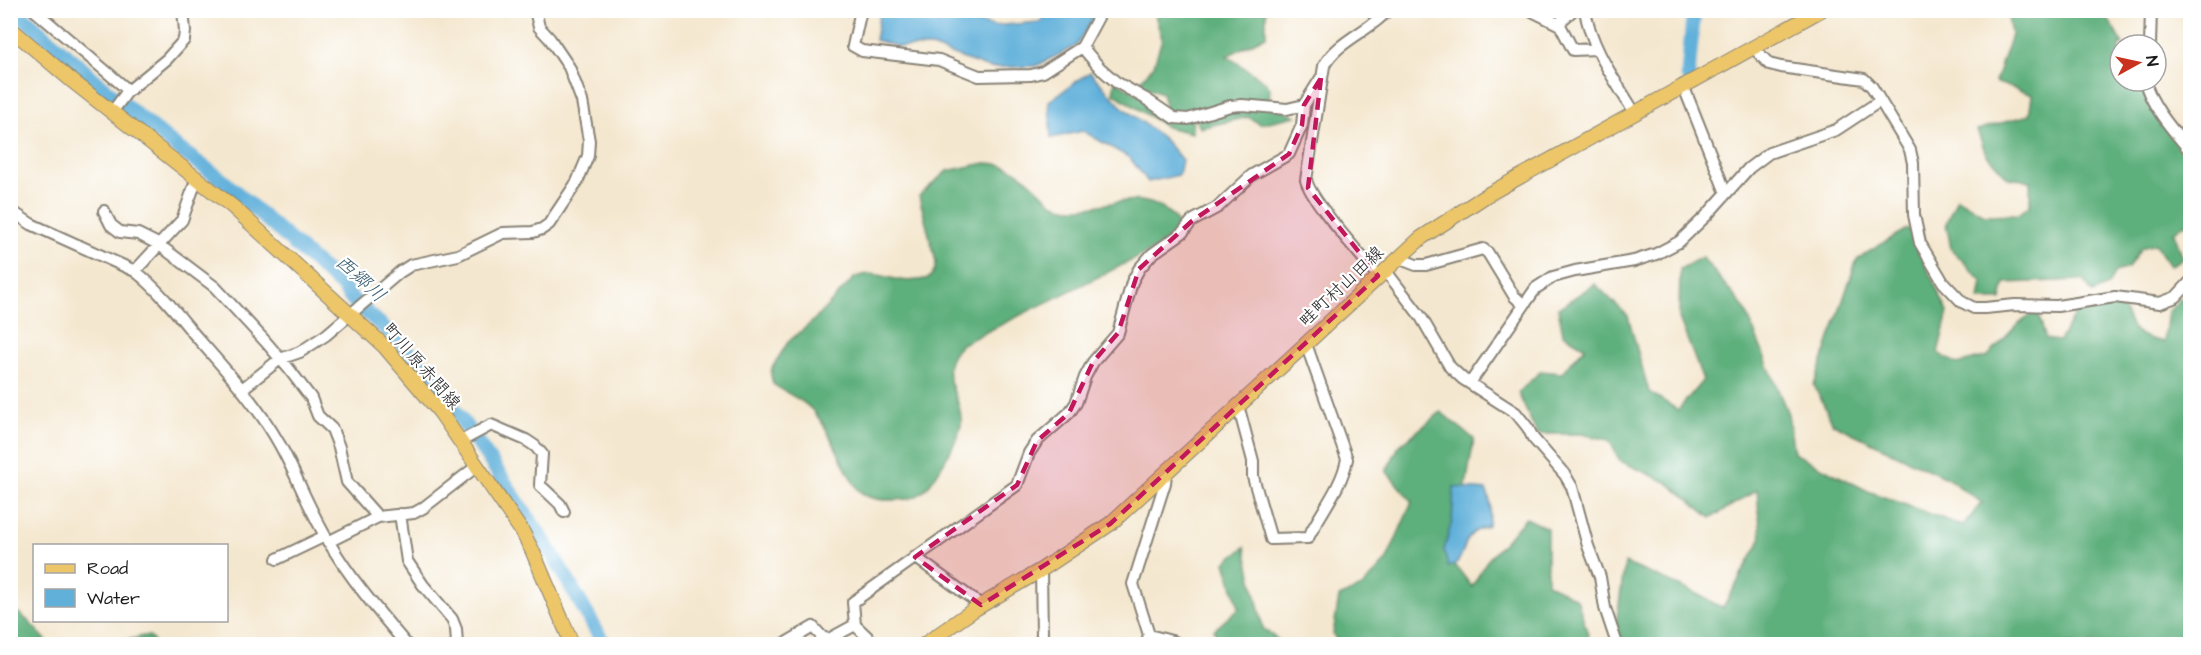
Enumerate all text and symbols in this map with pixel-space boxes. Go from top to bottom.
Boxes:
north arrow [2108,33,2168,93]
text: N [2140,55,2163,68]
street label: 畦町村山田線 [1293,240,1389,332]
water label: 西郷川 [329,248,392,309]
street label: 町川原赤間線 [377,317,466,415]
legend [33,544,228,622]
text: Road [87,556,128,581]
text: Water [87,586,140,611]

